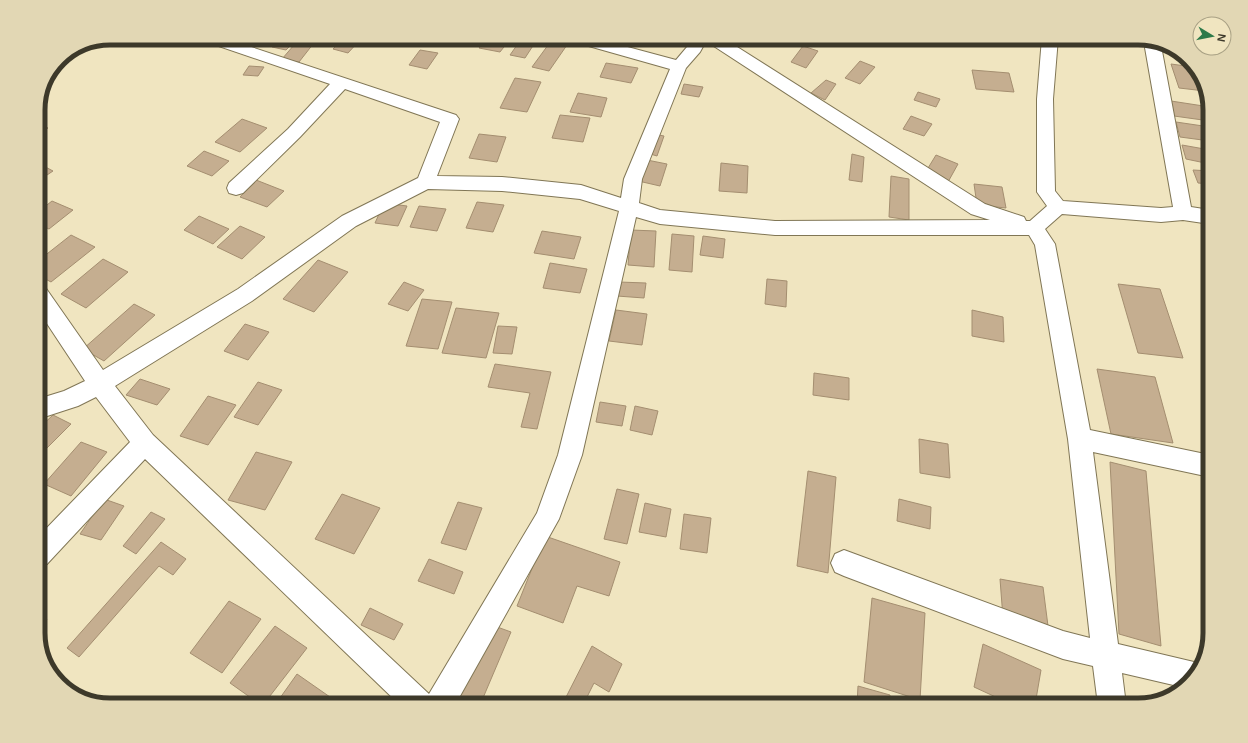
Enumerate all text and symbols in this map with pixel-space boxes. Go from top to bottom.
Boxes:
north arrow [1192,16,1232,56]
text: N [1215,33,1228,43]

